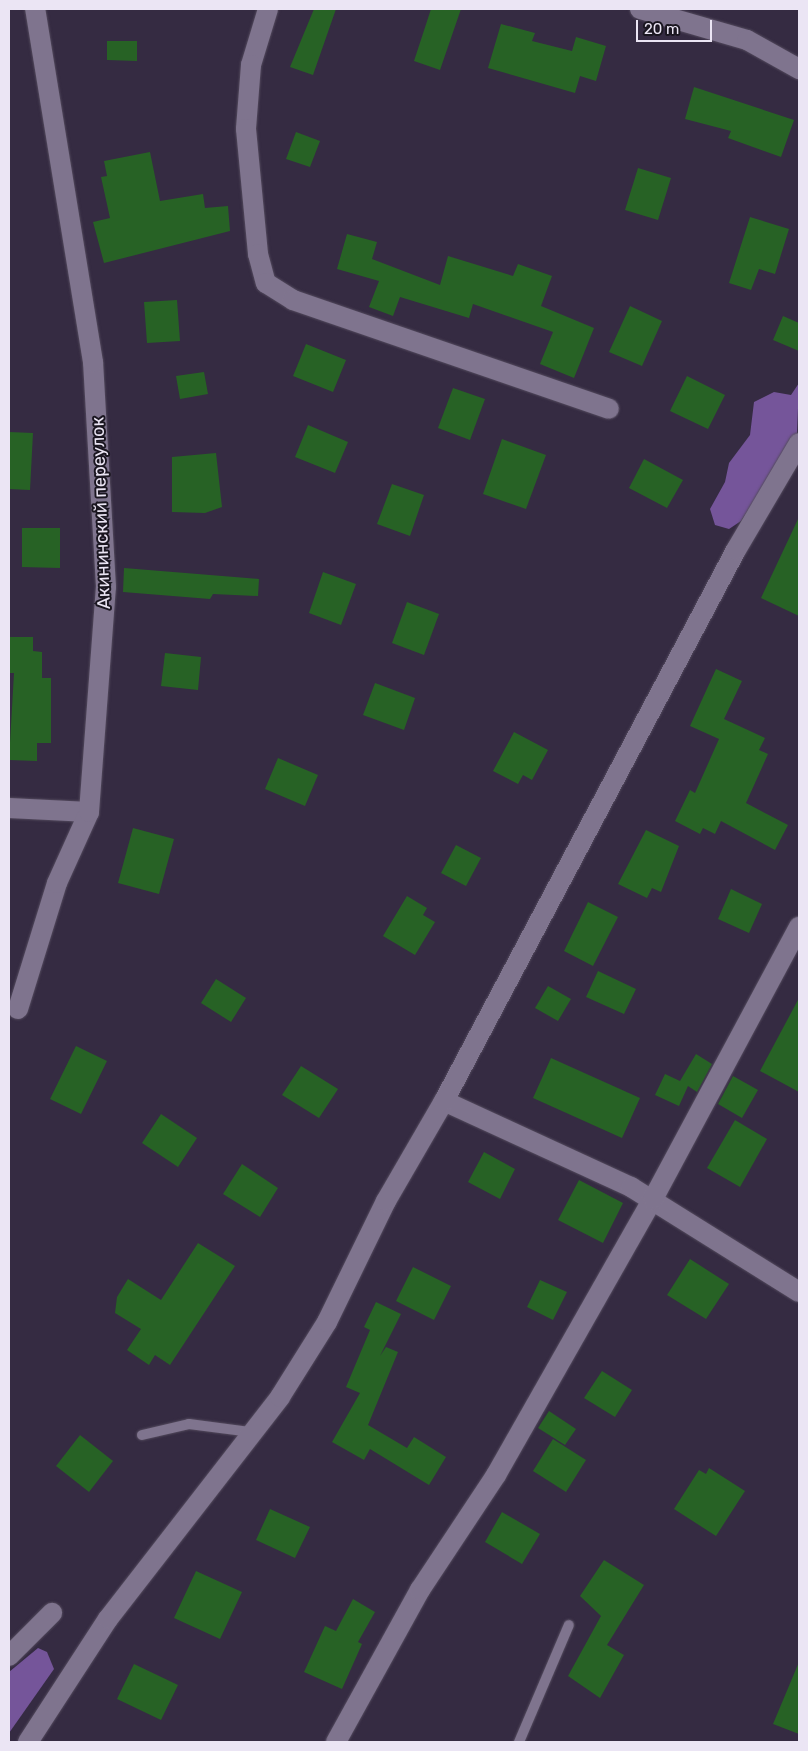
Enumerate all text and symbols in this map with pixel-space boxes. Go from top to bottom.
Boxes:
scale bar [638,10,714,42]
text: 20 m [644,20,679,38]
street label: Акининский переулок [87,416,115,610]

